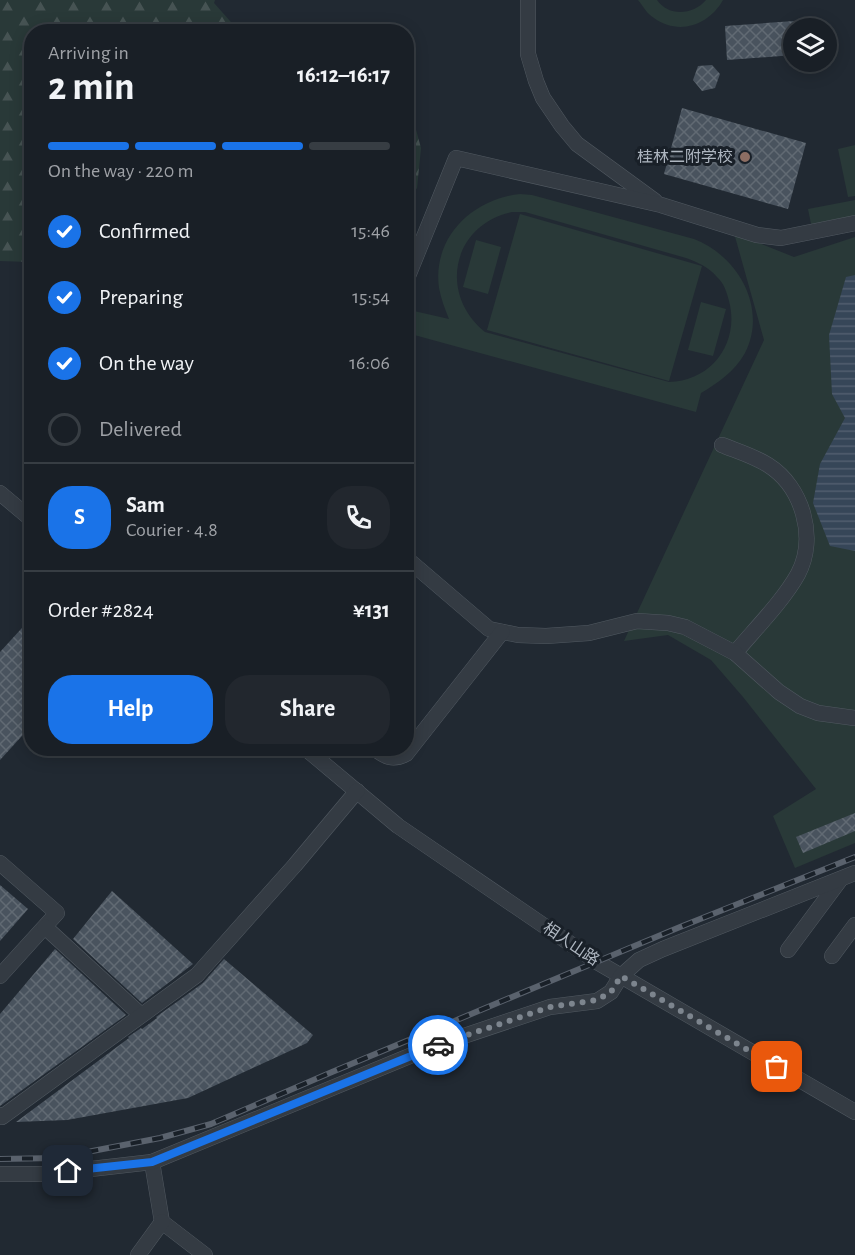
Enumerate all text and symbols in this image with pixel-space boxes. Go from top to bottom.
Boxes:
map controls [783,18,837,72]
button: layers [783,18,837,72]
text: Arriving in [48,43,129,63]
text: 16:12–16:17 [297,64,390,86]
text: 2 min [48,68,135,107]
place label: 桂林二附学校 [637,148,733,165]
marker: 桂林二附学校 [738,150,752,164]
text: On the way · 220 m [48,161,194,181]
icon: check [48,215,81,248]
text: Confirmed [99,220,190,242]
text: 15:46 [351,221,390,241]
icon: check [48,281,81,314]
text: Preparing [99,286,183,308]
text: 15:54 [352,287,390,307]
icon: check [48,347,81,380]
text: On the way [99,352,194,374]
text: 16:06 [349,353,390,373]
text: Delivered [99,418,182,440]
button: phone [327,486,390,549]
text: Sam [126,494,165,516]
text: S [74,506,85,528]
text: Courier · 4.8 [126,520,218,540]
text: Order #2824 [48,599,154,621]
text: ¥131 [353,599,390,621]
button: Help [48,675,213,744]
button: Share [225,675,390,744]
street label: 相人山路 [540,919,603,969]
courier [408,1015,468,1075]
icon: car [422,1029,455,1062]
pin [751,1041,802,1092]
icon: bag [760,1050,793,1083]
pin [42,1145,93,1196]
icon: home [51,1154,84,1187]

